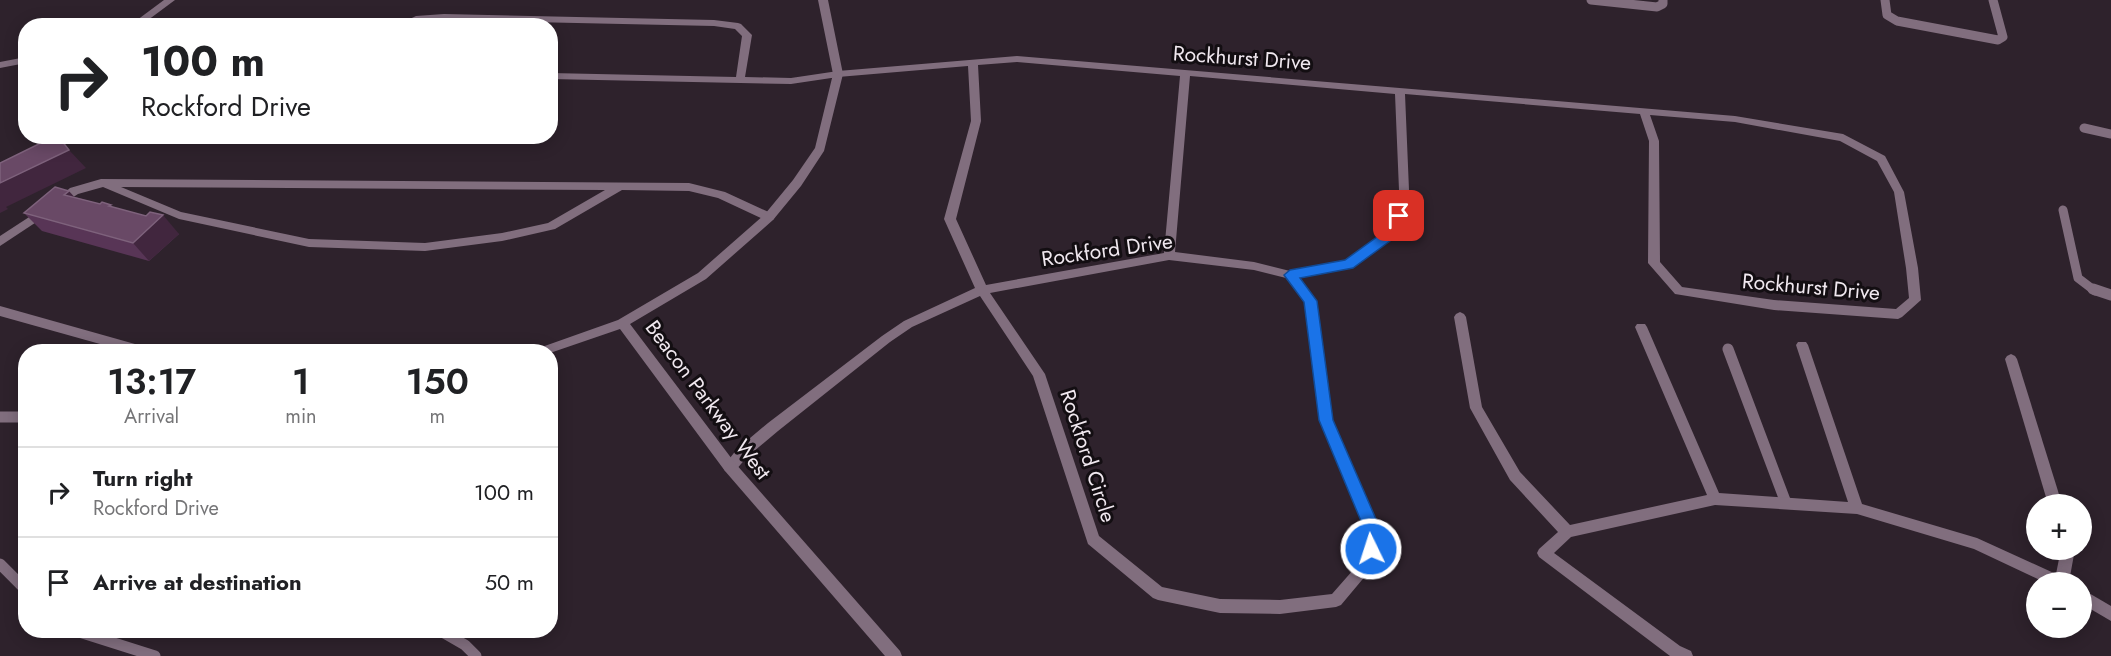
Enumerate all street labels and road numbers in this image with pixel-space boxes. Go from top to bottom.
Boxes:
street label: Rockhurst Drive [1172,38,1312,78]
street label: Rockford Drive [1039,226,1175,274]
street label: Rockhurst Drive [1741,266,1881,308]
street label: Beacon Parkway West [638,314,778,486]
street label: Rockford Circle [1052,386,1124,526]

